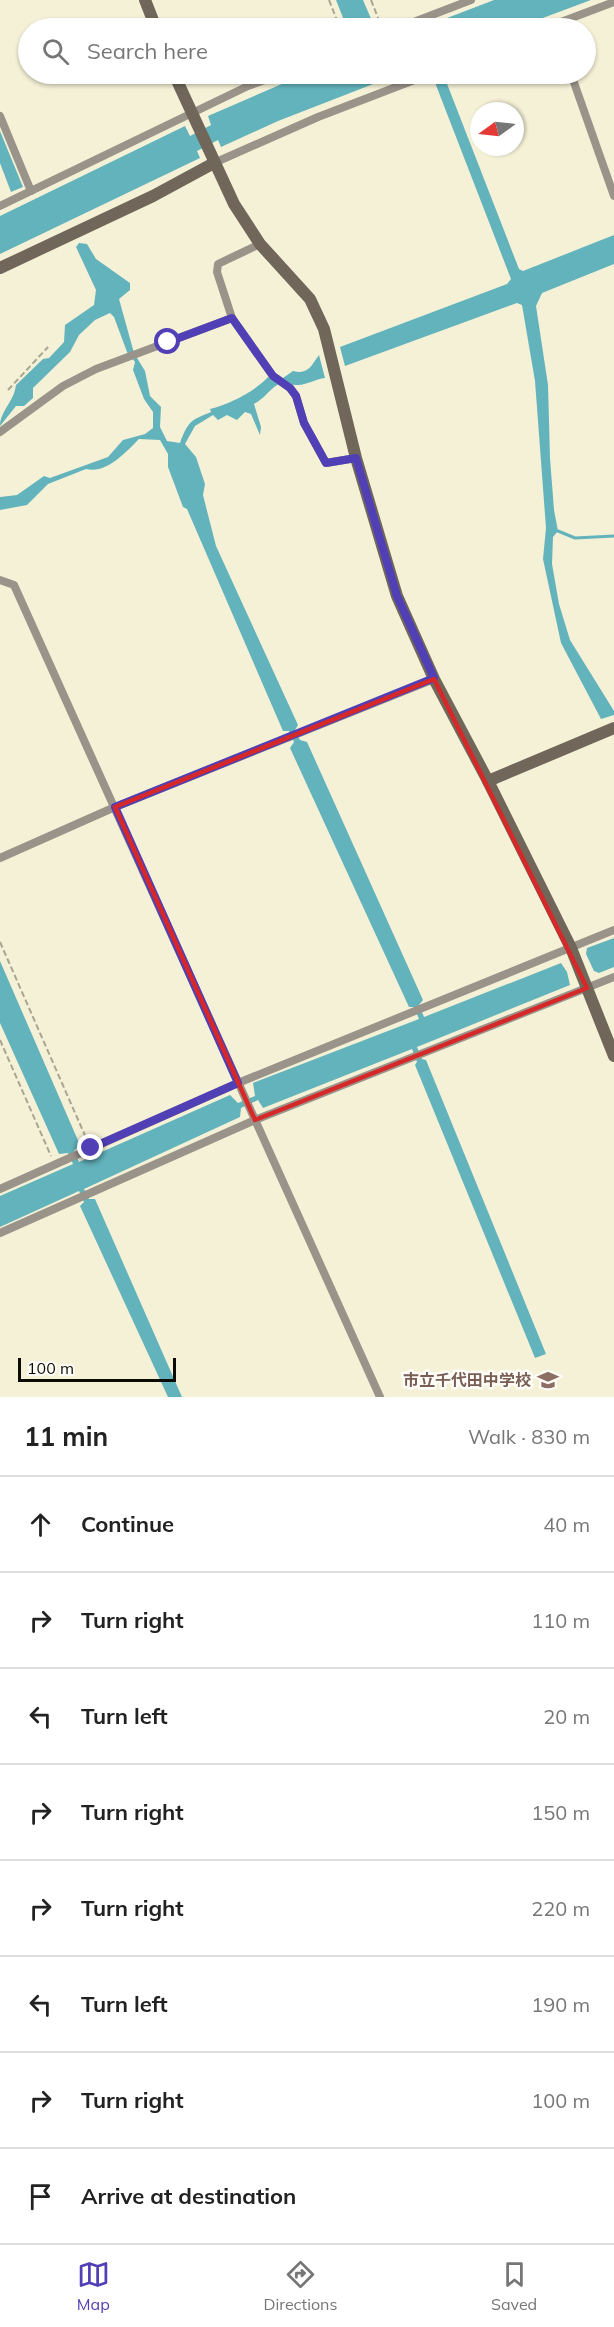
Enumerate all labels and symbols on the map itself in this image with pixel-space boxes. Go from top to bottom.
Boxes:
north arrow [470,102,524,156]
route start [154,328,180,354]
route end [77,1134,103,1160]
scale bar [18,1355,176,1382]
school or university icon: 市立千代田中学校 [536,1368,560,1392]
place label: 市立千代田中学校 [403,1370,531,1390]

